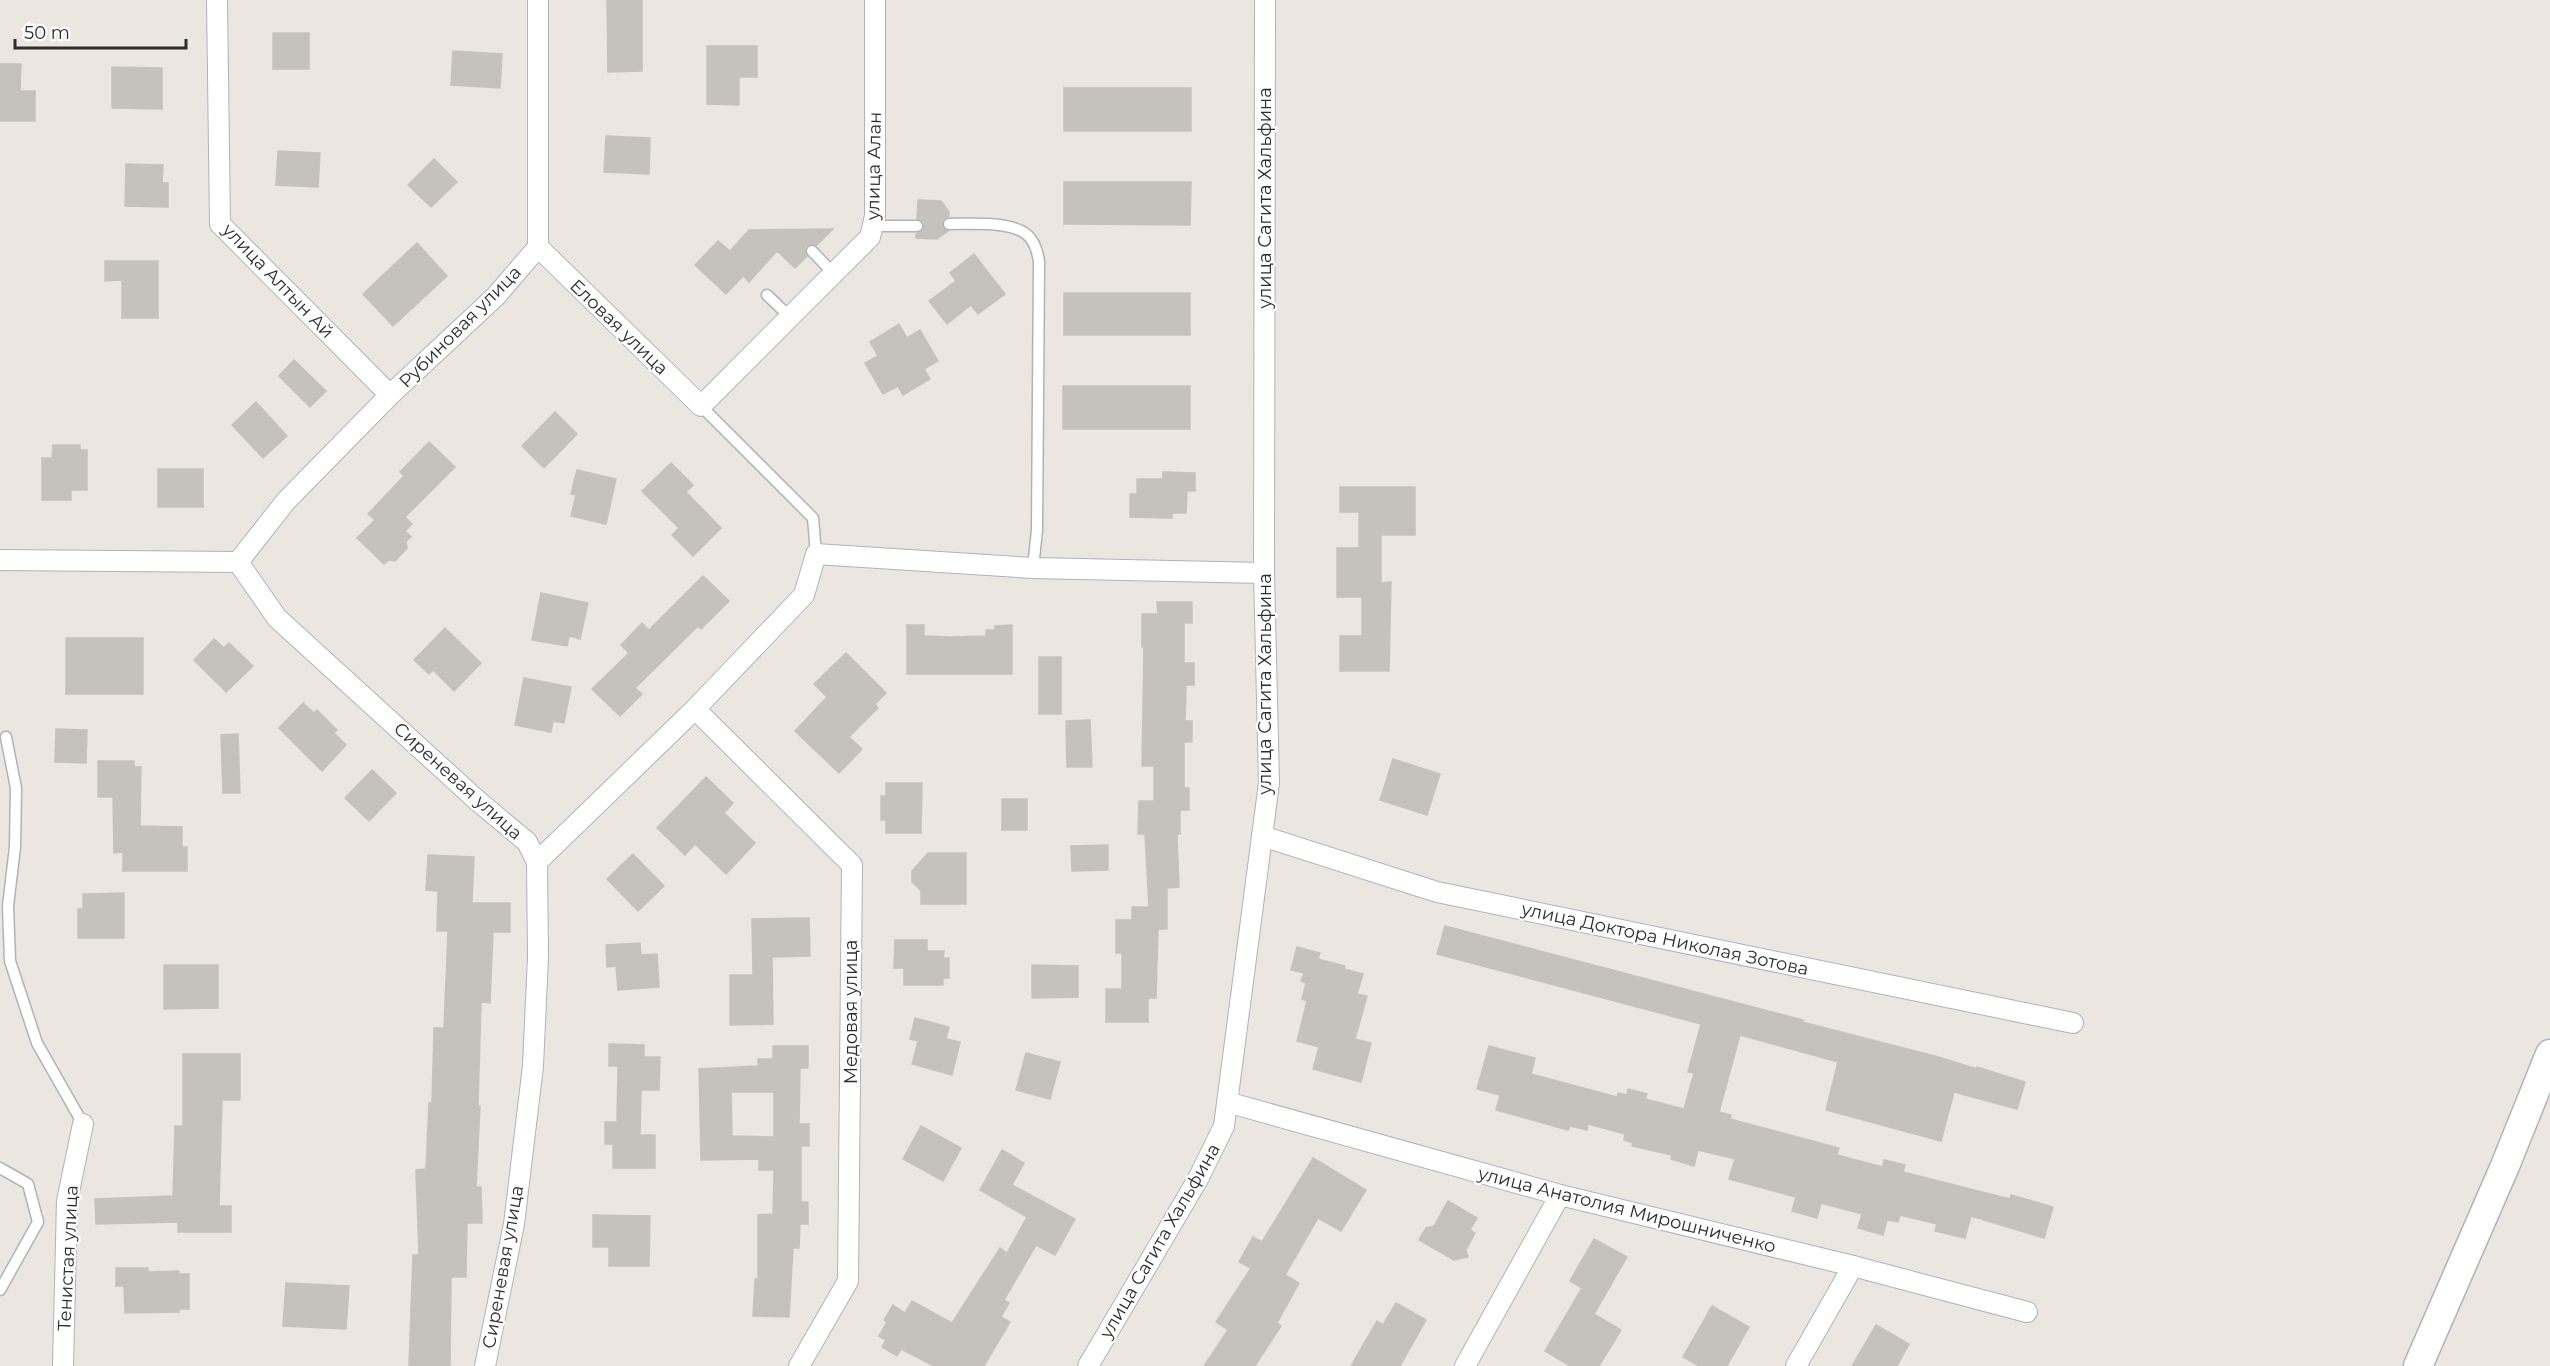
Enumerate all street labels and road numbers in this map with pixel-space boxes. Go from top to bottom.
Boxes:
street label: улица Сагита Хальфина [1254,87,1276,310]
street label: улица Алан [862,112,886,221]
street label: улица Алтын Ай [217,218,338,343]
street label: Рубиновая улица [394,261,526,393]
street label: Еловая улица [565,275,673,379]
street label: улица Сагита Хальфина [1254,573,1276,796]
street label: Сиреневая улица [389,718,527,844]
street label: улица Доктора Николая Зотова [1518,898,1811,980]
street label: Медовая улица [840,940,862,1084]
street label: улица Сагита Хальфина [1095,1140,1225,1343]
street label: улица Анатолия Мирошниченко [1475,1162,1778,1258]
street label: Сиреневая улица [478,1184,528,1350]
street label: Тенистая улица [53,1185,83,1331]

